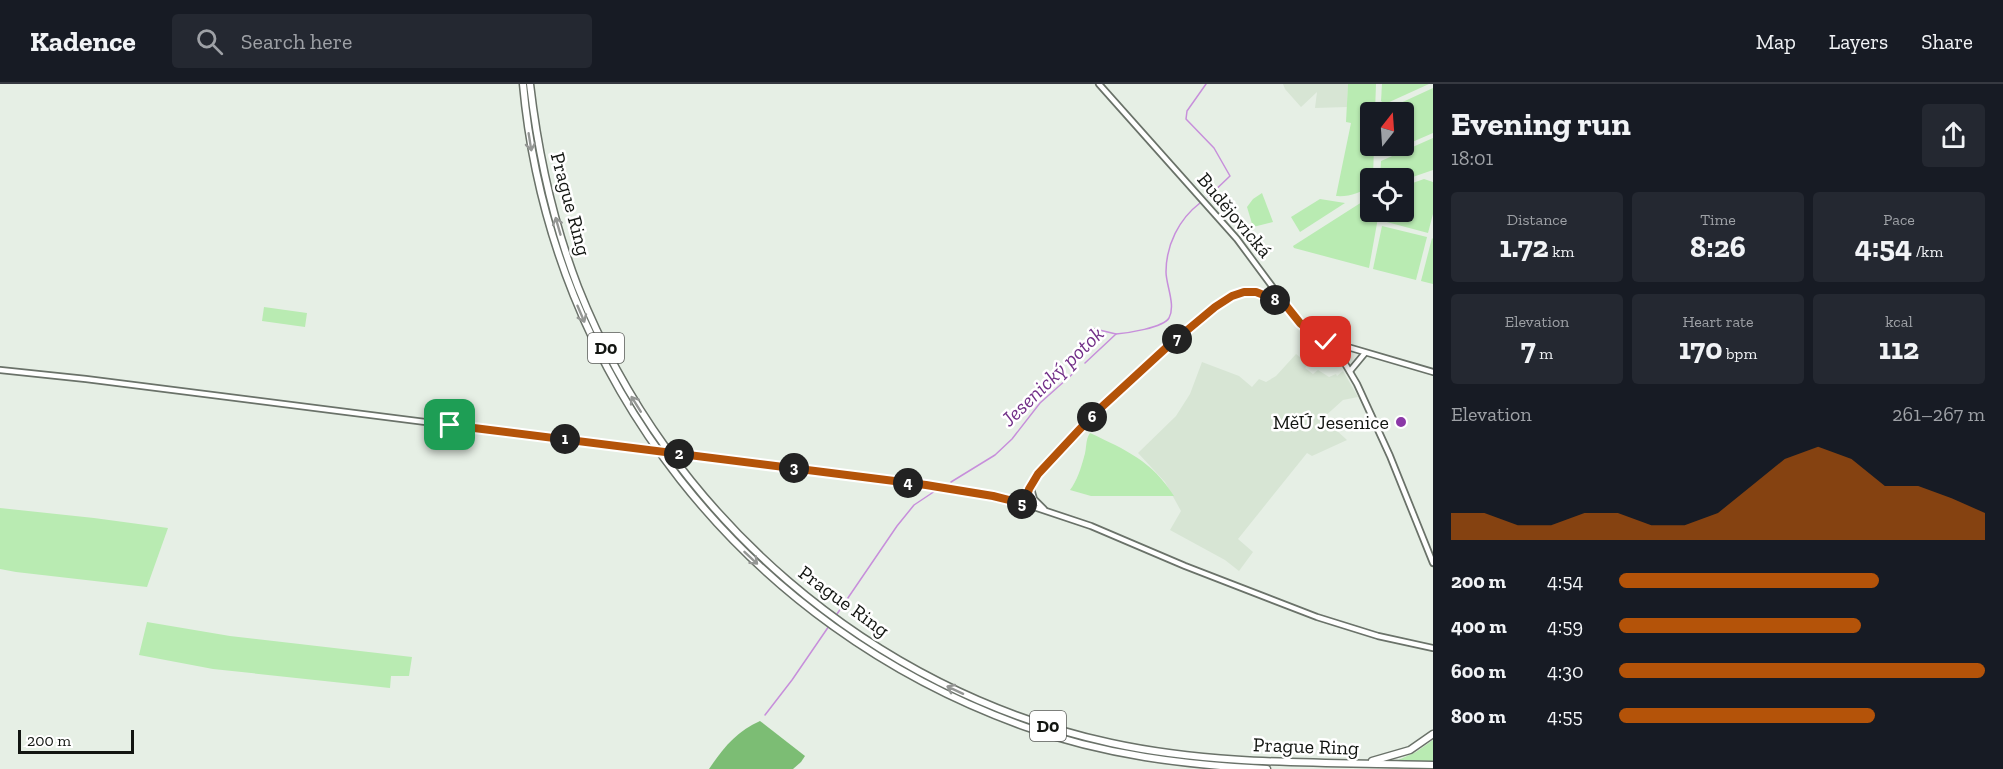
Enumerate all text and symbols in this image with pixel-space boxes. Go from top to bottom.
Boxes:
search box [172,14,592,68]
text: Kadence [30,25,136,58]
icon: search [193,25,226,58]
text: Search here [241,28,352,55]
text: Map [1756,29,1796,54]
text: Layers [1829,29,1888,54]
text: Share [1921,29,1973,54]
north arrow [1360,102,1414,156]
map controls [1360,102,1414,222]
text: Evening run [1451,104,1631,143]
button: share [1922,104,1985,167]
one-way arrow [525,132,536,151]
text: 18:01 [1451,146,1493,170]
street label: Prague Ring [546,150,596,258]
street label: Budějovická [1192,168,1278,263]
button: locate [1360,168,1414,222]
text: Distance [1507,210,1567,229]
text: Time [1700,210,1736,229]
text: Pace [1883,210,1915,229]
one-way arrow [552,217,563,236]
text: 1.72 [1500,229,1549,265]
text: 8:26 [1690,229,1746,265]
text: 4:54 [1855,229,1912,265]
text: km [1549,242,1574,261]
text: /km [1912,242,1943,261]
pin: 8 [1260,285,1290,315]
text: 8 [1271,290,1279,309]
one-way arrow [576,304,587,322]
text: Elevation [1505,312,1569,331]
text: Heart rate [1682,312,1754,331]
text: kcal [1885,312,1913,331]
pin [1300,316,1351,367]
water label: Jesenický potok [995,321,1109,432]
pin: 7 [1162,324,1192,354]
icon: check [1309,325,1342,358]
text: 7 [1173,329,1181,348]
text: 7 [1521,331,1536,367]
text: 170 [1679,331,1722,367]
text: 112 [1879,331,1919,367]
road number: D0 [588,333,624,363]
text: m [1536,344,1553,363]
text: bpm [1722,344,1757,363]
one-way arrow [630,396,642,413]
pin [424,399,475,450]
pin: 6 [1077,402,1107,432]
text: Elevation [1451,402,1532,426]
text: 261–267 m [1892,402,1985,426]
text: 6 [1088,407,1096,426]
icon: arrive [433,408,466,441]
place label: MěÚ Jesenice [1273,410,1389,434]
marker: MěÚ Jesenice [1394,415,1408,429]
pin: 1 [550,424,580,454]
text: 1 [562,429,568,448]
pin: 2 [664,439,694,469]
text: 2 [675,444,683,463]
pin: 3 [779,453,809,483]
text: 3 [790,458,798,477]
pin: 4 [893,468,923,498]
text: 4 [903,473,913,492]
pin: 5 [1007,489,1037,519]
text: 5 [1018,494,1026,513]
one-way arrow [743,551,758,565]
street label: Prague Ring [794,560,894,642]
text: 200 m [1451,569,1506,593]
text: 4:54 [1547,569,1583,593]
text: 400 m [1451,614,1507,638]
text: 4:59 [1547,614,1583,638]
text: 600 m [1451,659,1506,683]
text: 4:30 [1547,659,1584,683]
one-way arrow [947,683,965,695]
text: 800 m [1451,704,1506,728]
text: 4:55 [1547,704,1583,728]
road number: D0 [1030,711,1066,741]
scale bar [18,727,134,754]
text: 200 m [27,731,71,750]
street label: Prague Ring [1253,732,1359,760]

